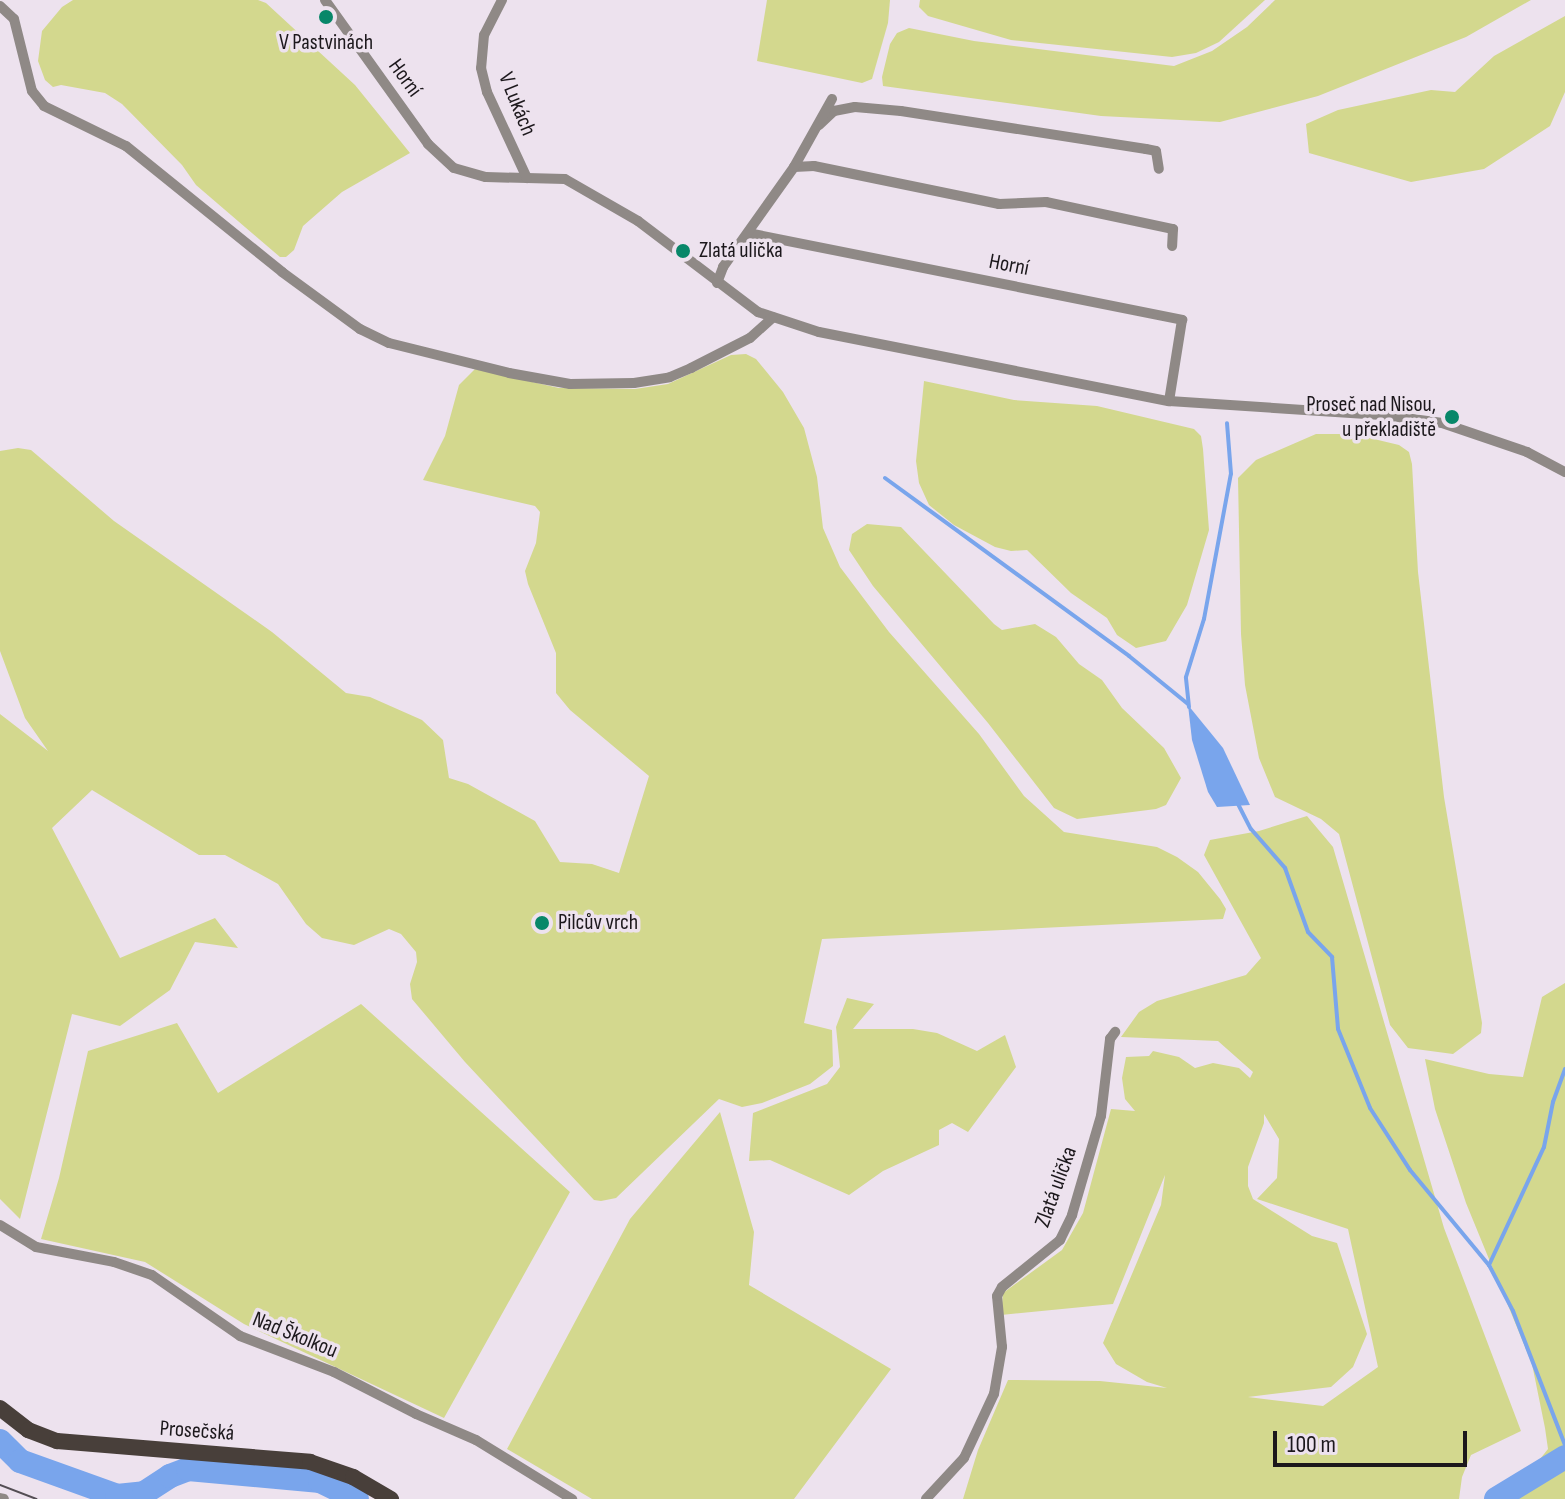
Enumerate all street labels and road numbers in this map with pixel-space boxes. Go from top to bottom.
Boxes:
street label: Horní [383,54,427,102]
street label: V Lukách [492,69,542,139]
street label: Horní [987,248,1031,282]
street label: Zlatá ulička [1029,1143,1083,1231]
street label: Nad Školkou [249,1306,341,1364]
street label: Prosečská [159,1415,235,1447]

